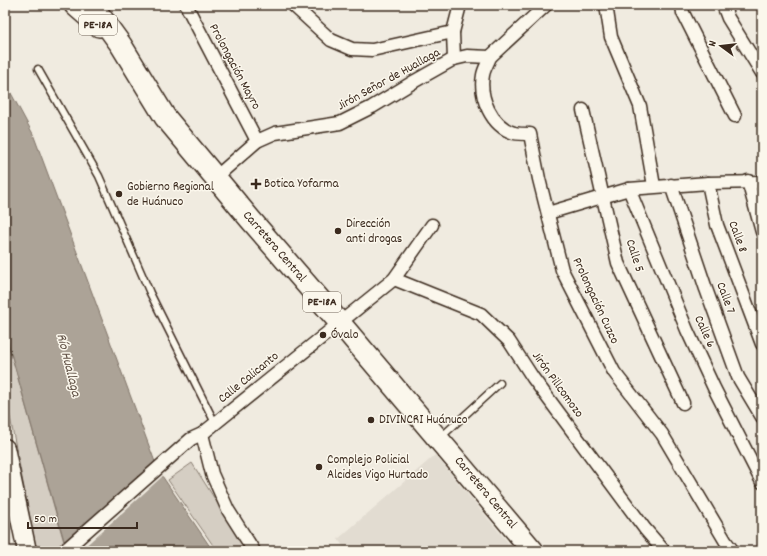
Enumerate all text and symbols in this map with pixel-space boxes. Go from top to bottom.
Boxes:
road number: PE-18A [79,15,117,35]
street label: Prolongación Mayro [203,21,265,114]
north arrow [701,26,741,66]
text: N [705,39,722,49]
street label: Jirón Señor de Huallaga [334,43,445,116]
place label: Botica Yofarma [264,175,339,194]
place label: Gobierno Regional de Huánuco [127,178,214,212]
marker: Botica Yofarma [251,179,261,189]
marker: Gobierno Regional de Huánuco [114,189,124,199]
street label: Carretera Central [238,207,310,287]
place label: Dirección anti drogas [346,215,402,249]
street label: Calle 8 [722,218,752,256]
marker: Dirección anti drogas [333,226,343,236]
street label: Calle 5 [620,237,648,275]
street label: Prolongación Cuzco [567,255,623,348]
street label: Calle 7 [711,280,739,316]
road number: PE-18A [303,292,341,312]
street label: Calle 6 [688,313,720,351]
place label: Óvalo [331,326,359,345]
marker: Óvalo [318,330,328,340]
water label: Río Huallaga [50,331,86,400]
street label: Calle Calicanto [215,347,284,408]
street label: Jirón Pillcomozo [527,348,588,422]
place label: DIVINCRI Huánuco [379,411,468,430]
marker: DIVINCRI Huánuco [366,415,376,425]
place label: Complejo Policial Alcides Vigo Hurtado [327,451,428,485]
street label: Carretera Central [449,453,521,533]
marker: Complejo Policial Alcides Vigo Hurtado [314,462,324,472]
scale bar [28,504,137,530]
text: 50 m [34,511,57,528]

